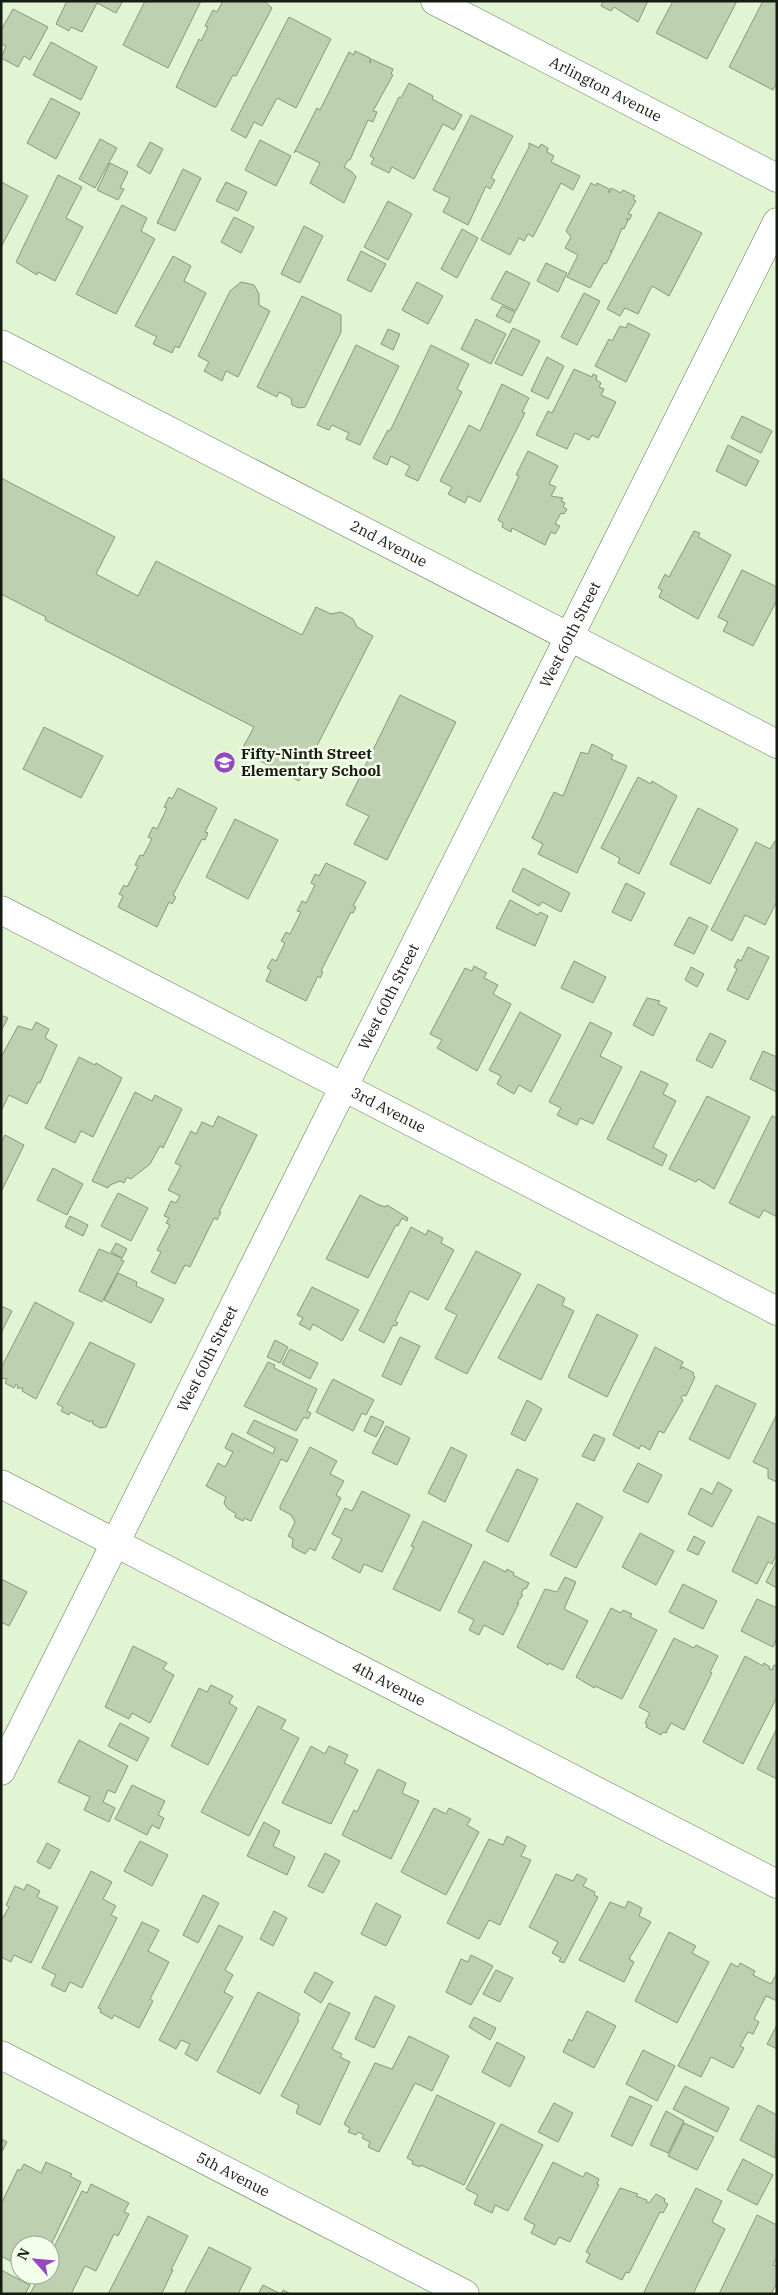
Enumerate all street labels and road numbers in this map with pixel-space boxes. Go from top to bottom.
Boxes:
street label: Arlington Avenue [546,52,665,126]
street label: 2nd Avenue [347,516,430,571]
street label: West 60th Street [535,578,604,691]
street label: West 60th Street [354,940,423,1053]
street label: 3rd Avenue [348,1083,429,1137]
street label: West 60th Street [173,1302,242,1415]
street label: 4th Avenue [349,1657,429,1710]
street label: 5th Avenue [193,2147,273,2201]

